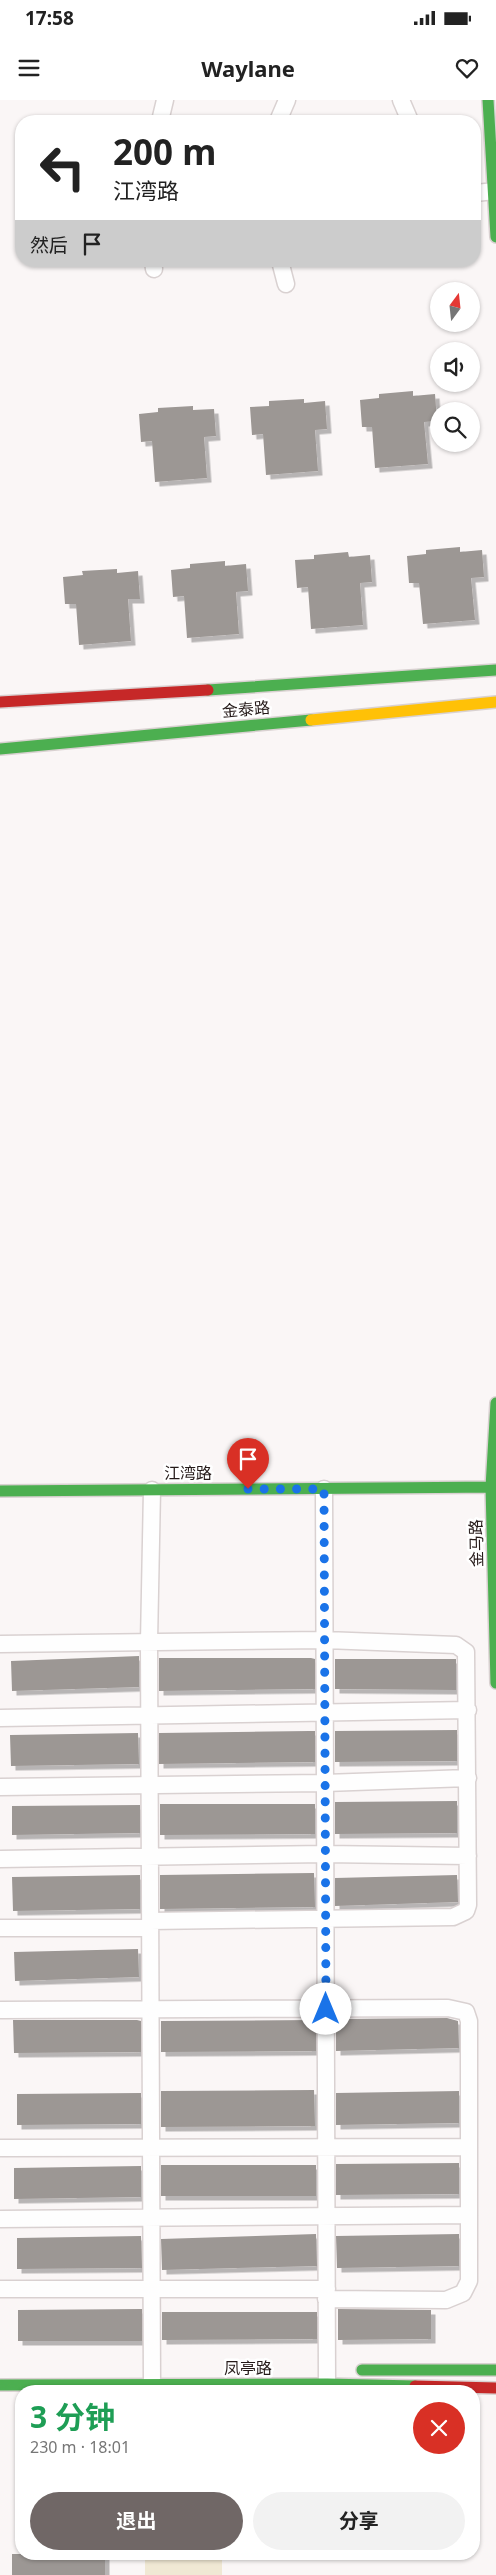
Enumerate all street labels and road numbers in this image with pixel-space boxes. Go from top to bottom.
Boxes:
street label: 金泰路 [221,696,271,722]
street label: 江湾路 [164,1462,212,1484]
street label: 金马路 [465,1519,487,1567]
street label: 凤亭路 [224,2357,272,2379]

